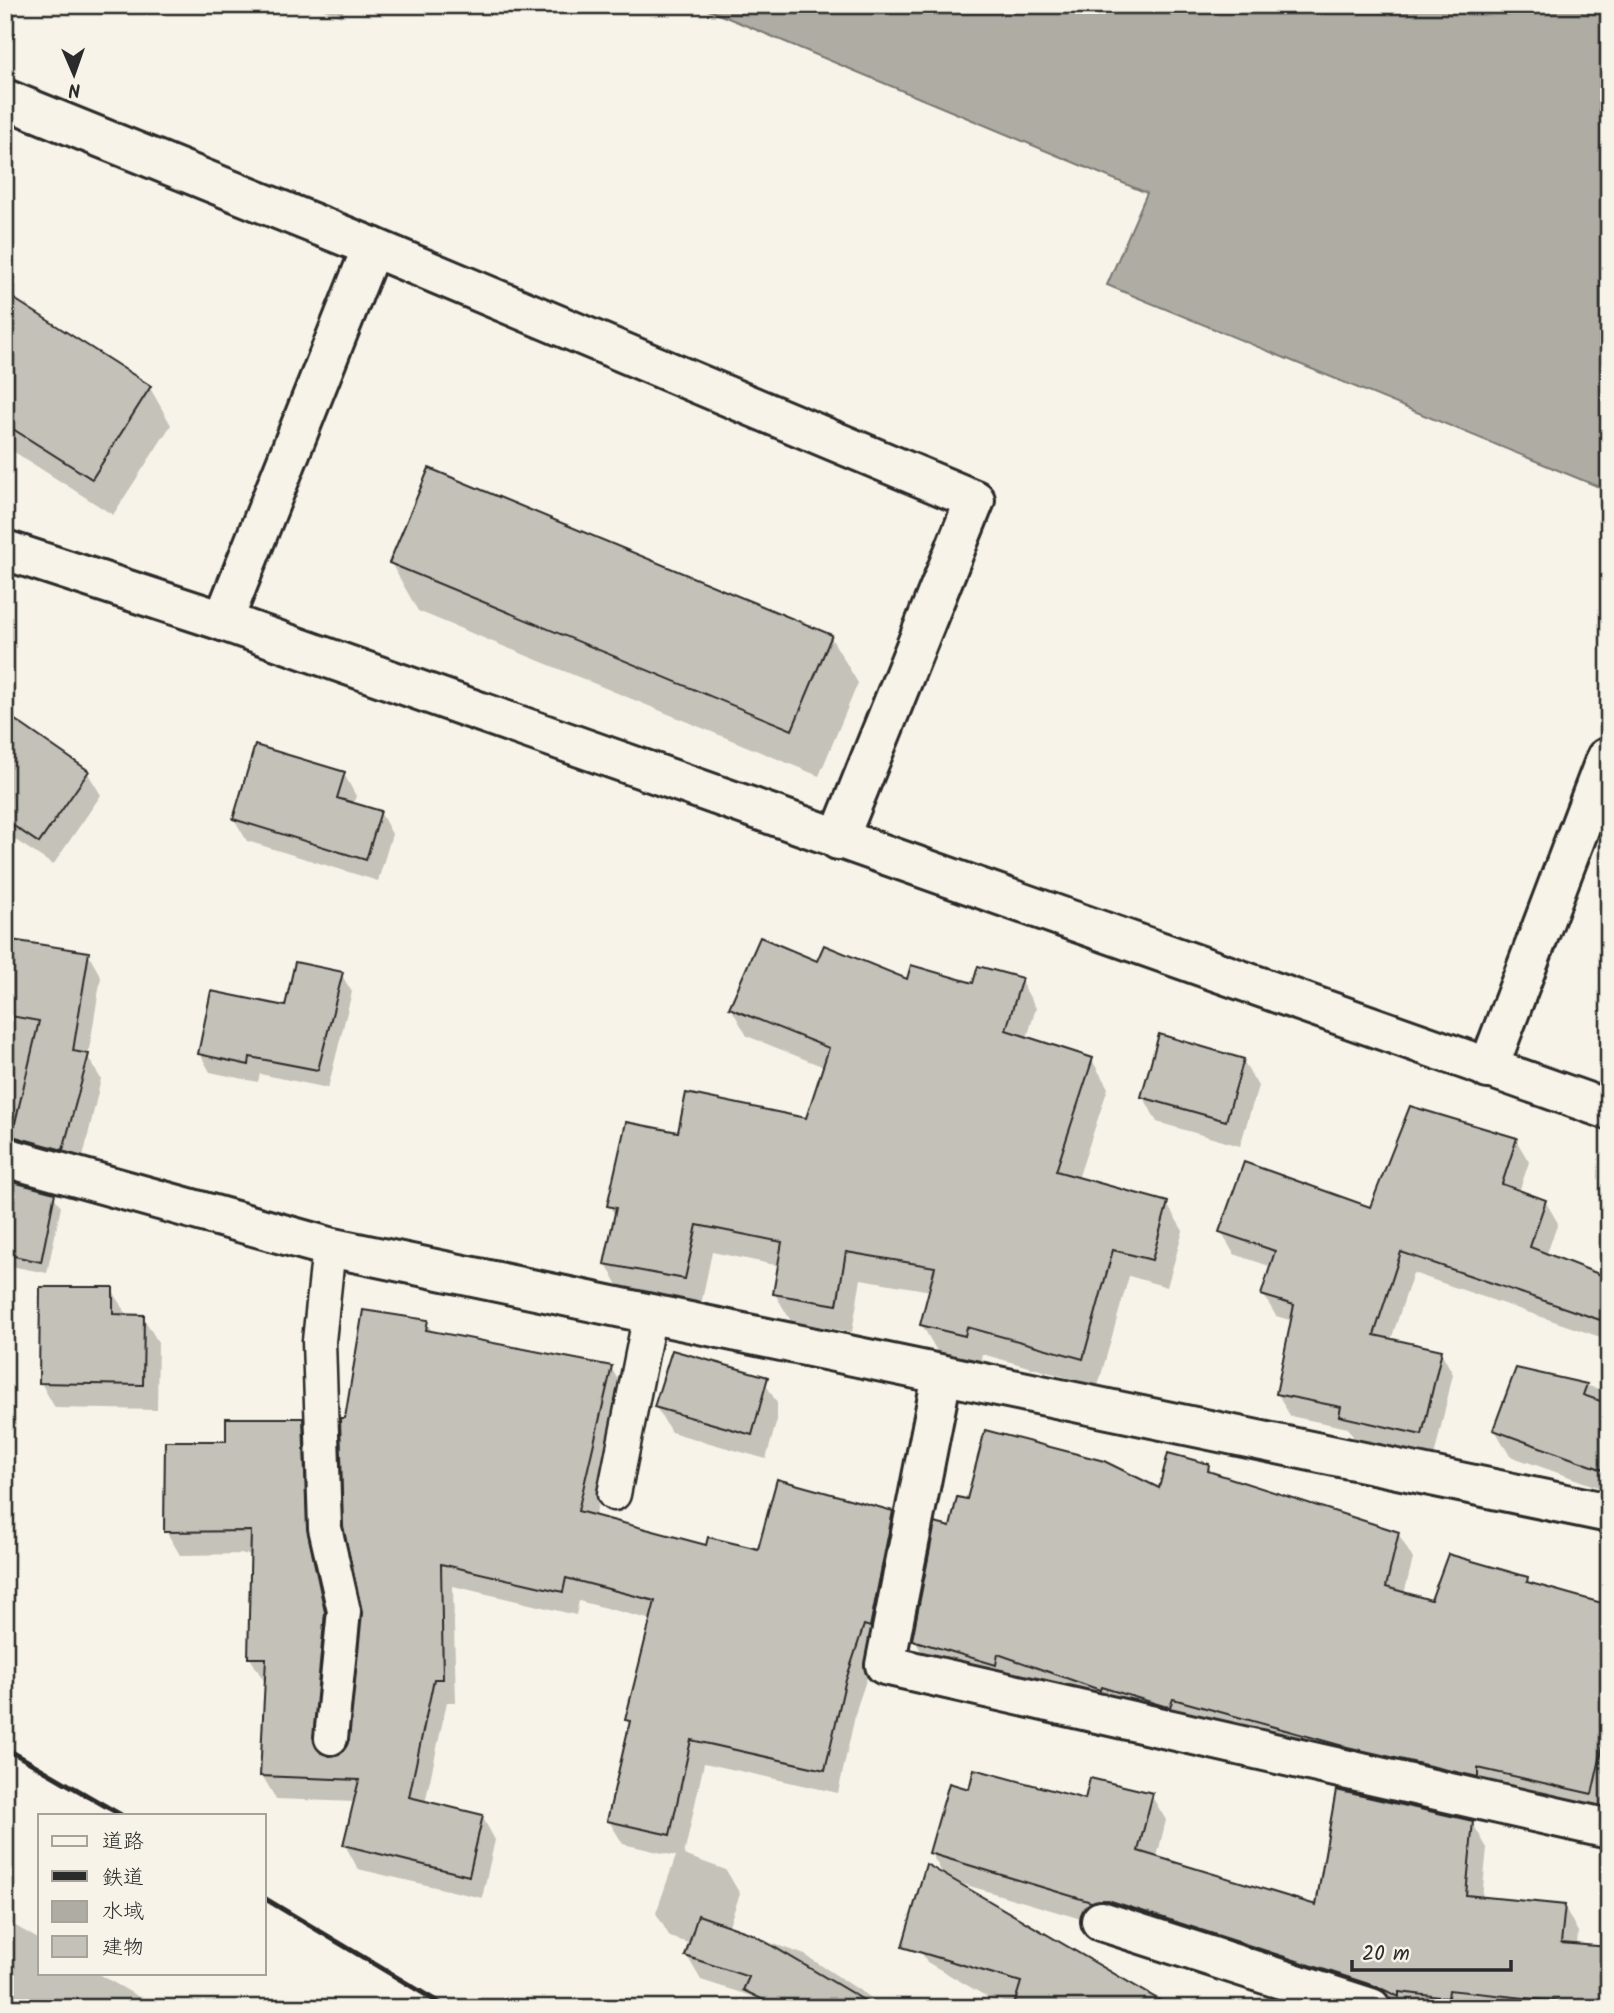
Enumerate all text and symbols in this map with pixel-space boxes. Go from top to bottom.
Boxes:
north arrow [38,38,108,108]
text: N [68,74,81,104]
legend [38,1814,266,1974]
text: 道路 [102,1826,144,1859]
text: 鉄道 [102,1862,144,1895]
text: 水域 [102,1896,144,1929]
scale bar [1352,1929,1511,1973]
text: 建物 [102,1932,144,1965]
text: 20 m [1362,1938,1410,1971]

